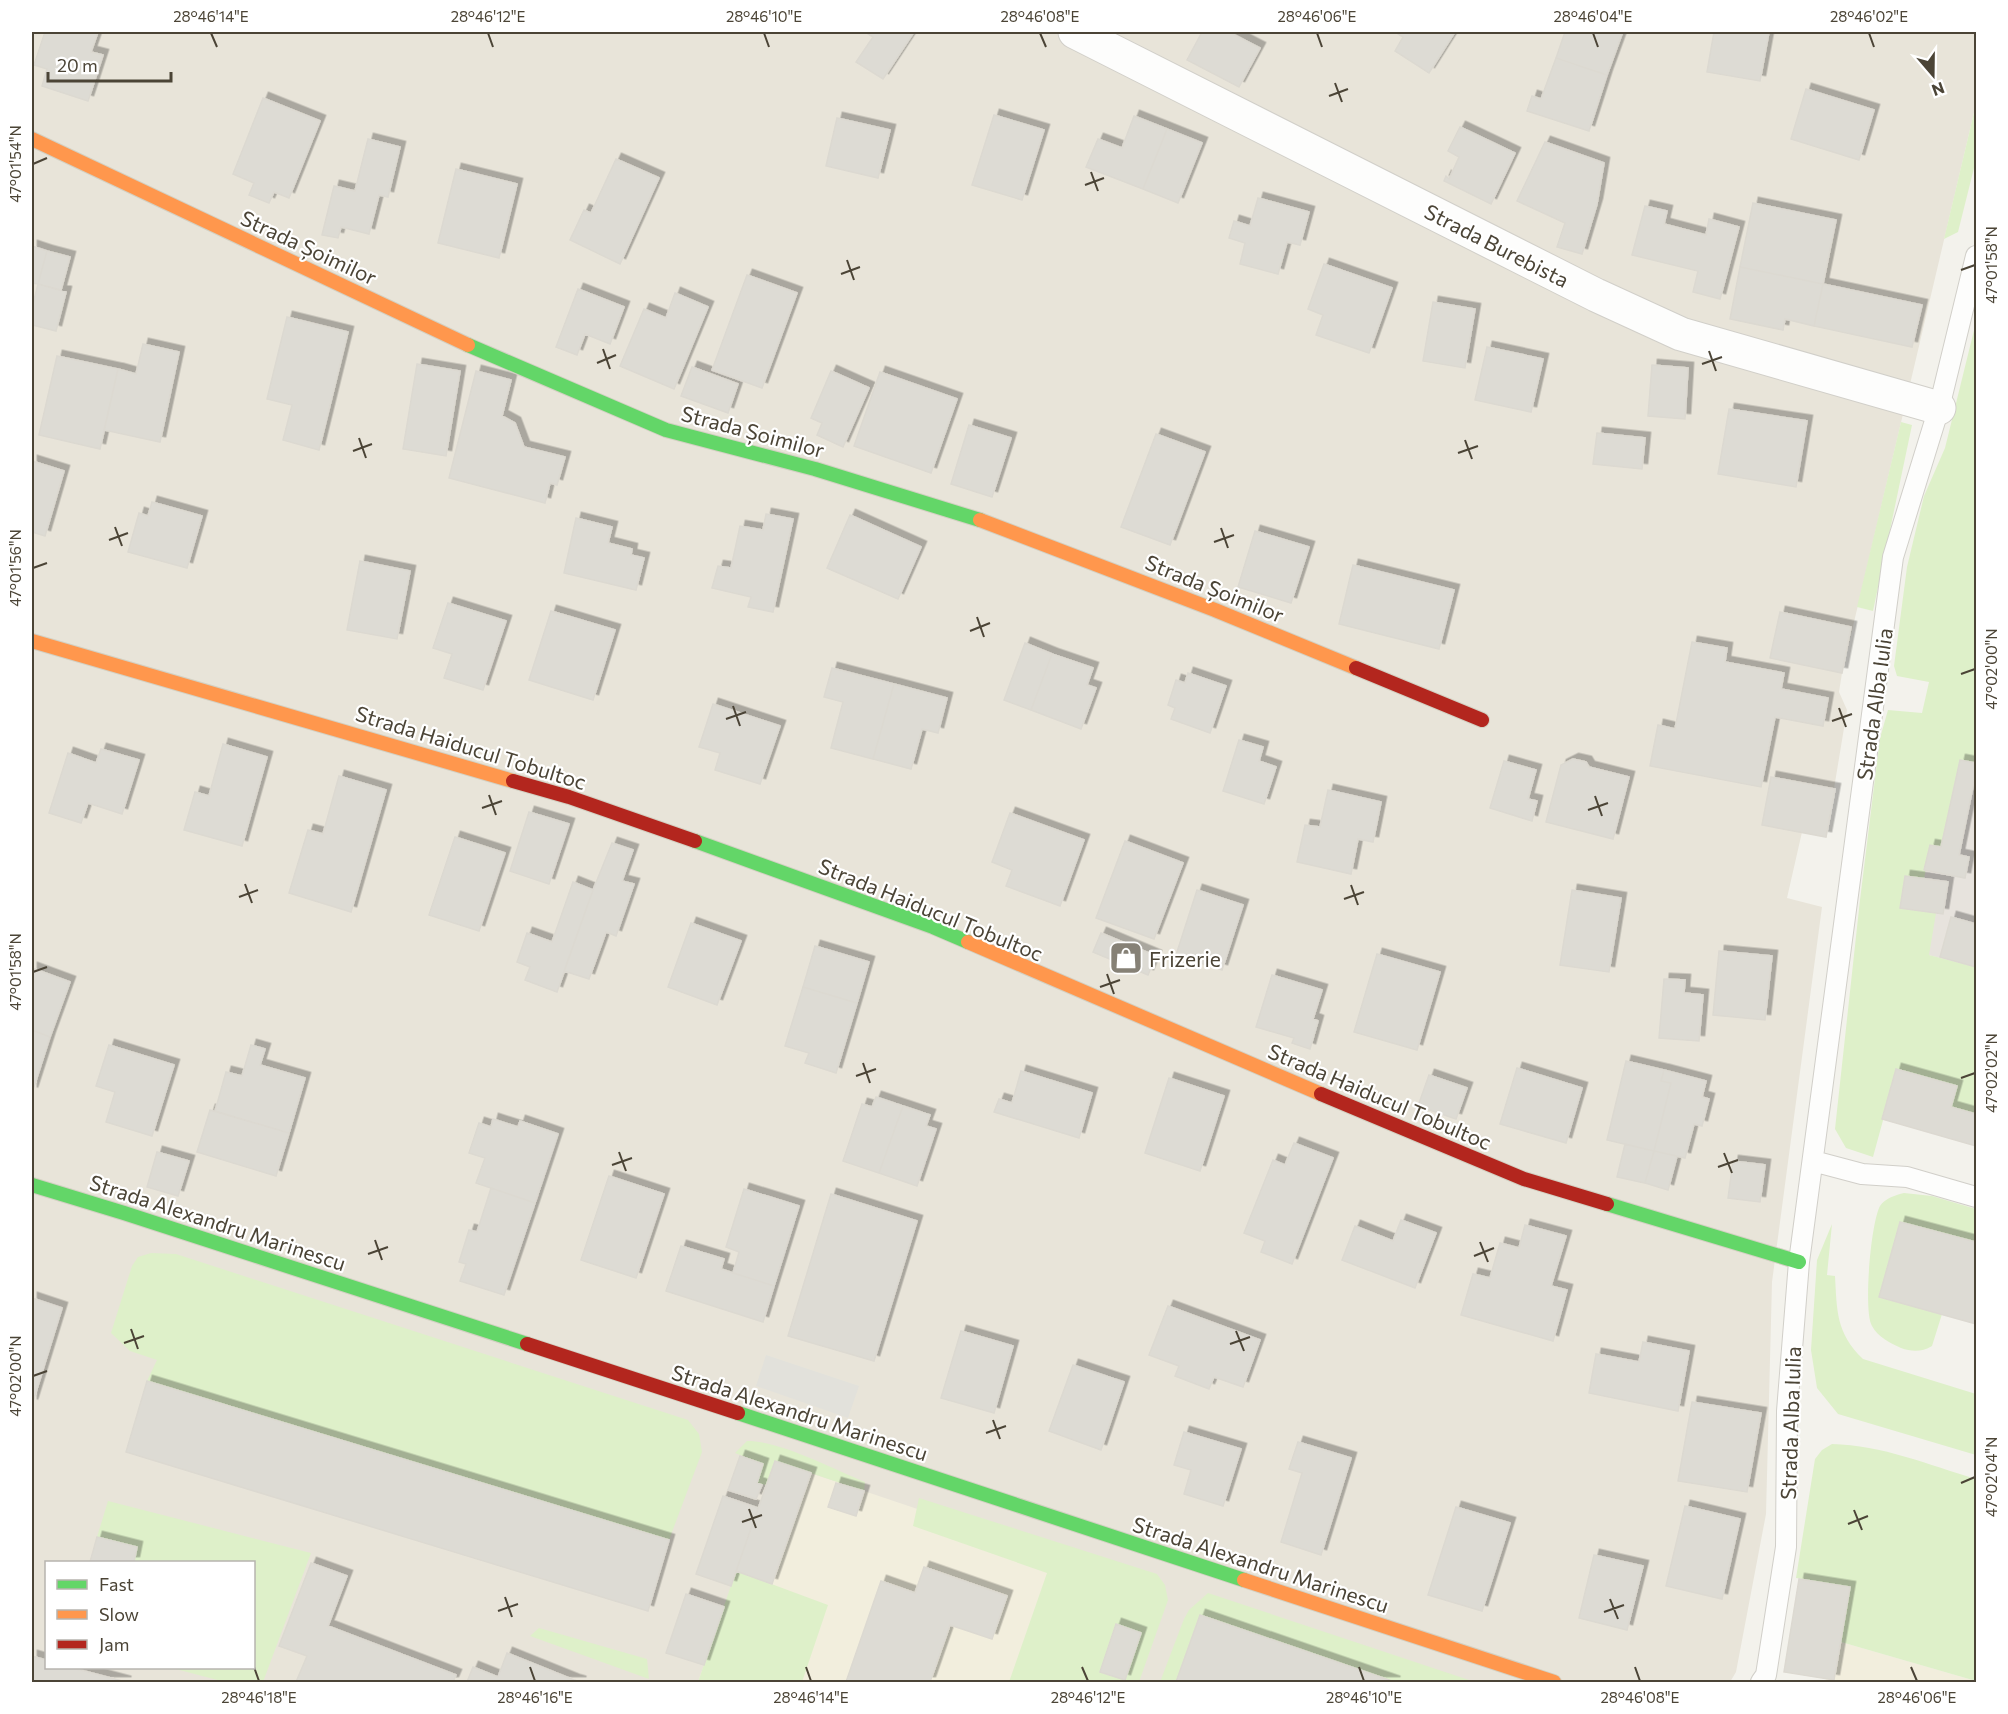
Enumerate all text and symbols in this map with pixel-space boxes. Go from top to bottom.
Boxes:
text: 28°46'14"E [173,7,249,25]
text: 28°46'12"E [451,7,525,25]
text: 28°46'10"E [726,7,802,25]
text: 28°46'08"E [1001,7,1080,25]
text: 28°46'06"E [1278,7,1357,25]
text: 28°46'04"E [1554,7,1632,25]
text: 28°46'02"E [1830,7,1908,25]
scale bar [48,45,171,83]
north arrow [1903,45,1963,105]
text: 20 m [57,54,98,76]
text: N [1929,79,1947,101]
text: 47°01'54"N [6,125,24,203]
street label: Strada Burebista [1421,198,1573,292]
street label: Strada Șoimilor [236,205,381,291]
text: 47°01'58"N [1982,226,2000,304]
street label: Strada Șoimilor [678,400,827,464]
text: 47°01'56"N [6,529,24,607]
street label: Strada Șoimilor [1141,549,1288,629]
street label: Strada Alba Iulia [1851,626,1897,782]
text: 47°02'00"N [1982,628,2000,710]
street label: Strada Haiducul Tobultoc [353,700,589,794]
street label: Strada Haiducul Tobultoc [815,853,1047,965]
text: 47°01'58"N [6,933,24,1011]
shop icon: Frizerie [1108,940,1144,976]
place label: Frizerie [1149,946,1221,971]
text: 47°02'02"N [1982,1033,2000,1113]
street label: Strada Haiducul Tobultoc [1265,1038,1495,1154]
street label: Strada Alexandru Marinescu [87,1169,349,1275]
text: 47°02'00"N [6,1335,24,1417]
street label: Strada Alba Iulia [1775,1346,1805,1500]
street label: Strada Alexandru Marinescu [669,1359,931,1465]
text: 47°02'04"N [1982,1437,2000,1517]
street label: Strada Alexandru Marinescu [1130,1511,1392,1617]
legend [45,1561,255,1669]
text: Fast [99,1573,134,1595]
text: Slow [99,1603,139,1625]
text: Jam [99,1633,129,1655]
text: 28°46'18"E [221,1688,297,1706]
text: 28°46'16"E [497,1688,573,1706]
text: 28°46'14"E [773,1688,849,1706]
text: 28°46'12"E [1051,1688,1125,1706]
text: 28°46'10"E [1326,1688,1402,1706]
text: 28°46'08"E [1601,1688,1680,1706]
text: 28°46'06"E [1878,1688,1957,1706]

